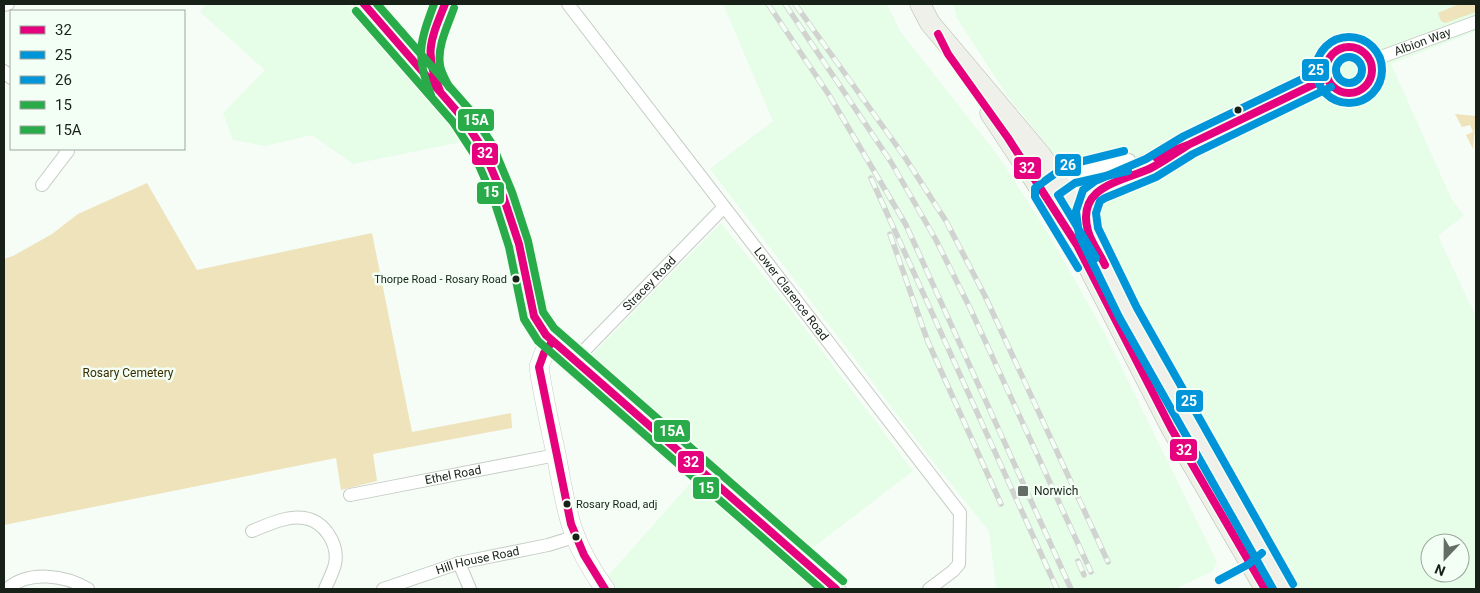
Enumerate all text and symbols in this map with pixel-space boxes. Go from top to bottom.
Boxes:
legend [10,10,185,150]
text: 32 [55,21,72,39]
street label: Albion Way [1392,25,1453,59]
text: 25 [55,46,72,64]
line badge: 25 [1301,58,1330,82]
text: 25 [1308,62,1324,78]
text: 26 [55,71,72,89]
text: 15 [55,96,72,114]
unlabelled marker [1233,105,1243,115]
line badge: 15A [457,108,495,132]
text: 15A [463,112,489,128]
text: 15A [55,121,82,139]
line badge: 32 [471,142,499,166]
text: 32 [477,145,493,161]
line badge: 26 [1054,153,1082,177]
line badge: 32 [1013,156,1042,180]
text: 26 [1060,157,1076,173]
text: 32 [1019,160,1035,176]
line badge: 15 [476,181,505,205]
text: 15 [483,184,499,200]
street label: Lower Clarence Road [751,245,831,343]
street label: Stracey Road [620,254,679,314]
place label: Thorpe Road - Rosary Road [374,273,507,286]
marker: Thorpe Road - Rosary Road [511,274,521,284]
park label: Rosary Cemetery [83,366,174,380]
line badge: 25 [1175,389,1204,413]
text: 25 [1181,393,1197,409]
line badge: 15A [653,419,691,443]
text: 15A [659,423,685,439]
line badge: 32 [1169,438,1198,462]
text: 32 [1176,442,1192,458]
line badge: 32 [677,450,705,474]
text: 32 [683,454,699,470]
street label: Ethel Road [424,463,482,487]
line badge: 15 [692,476,720,500]
text: 15 [698,480,714,496]
marker: Norwich [1016,484,1030,498]
place label: Norwich [1034,484,1078,498]
place label: Rosary Road, adj [576,498,657,511]
marker: Rosary Road, adj [562,499,572,509]
unlabelled marker [571,532,581,542]
north arrow [1420,533,1470,583]
street label: Hill House Road [434,544,521,577]
text: N [1433,561,1448,579]

